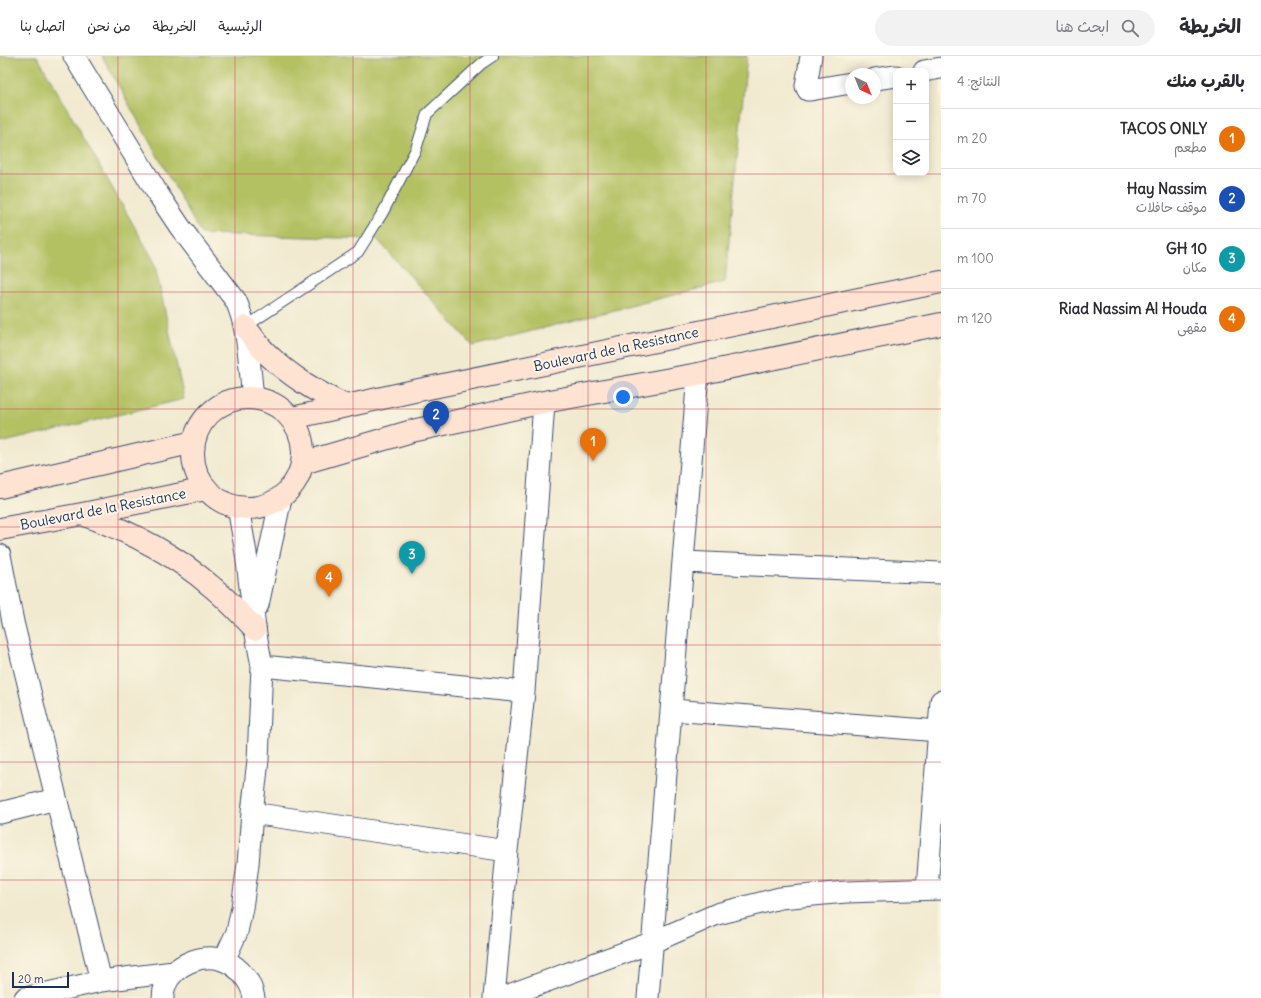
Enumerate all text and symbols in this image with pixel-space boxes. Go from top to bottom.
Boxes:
search box [875,10,1155,46]
text: الخريطة [1179,14,1241,38]
text: اتصل بنا [20,17,65,35]
text: من نحن [87,17,131,35]
text: الخريطة [153,17,196,35]
text: الرئيسية [218,17,262,35]
text: ابحث هنا [1055,17,1109,36]
icon: search [1119,17,1141,39]
north arrow [845,68,881,104]
map controls [893,68,929,176]
button: + [893,68,929,104]
text: بالقرب منك [1166,70,1245,92]
text: النتائج: 4 [957,73,1001,90]
button: − [893,104,929,140]
text: TACOS ONLY [1120,119,1207,138]
text: 20 m [957,130,987,147]
text: 1 [1229,130,1235,147]
text: مطعم [1174,139,1207,156]
button: layers [893,140,929,176]
text: Hay Nassim [1127,179,1207,198]
text: 70 m [957,190,986,207]
text: 2 [1228,190,1236,207]
text: موقف حافلات [1136,199,1207,216]
text: GH 10 [1166,239,1207,258]
text: 100 m [957,250,994,267]
text: 3 [1228,250,1236,267]
text: مكان [1183,259,1207,276]
text: Riad Nassim Al Houda [1059,299,1207,318]
text: 120 m [957,310,992,327]
text: 4 [1228,310,1236,327]
text: مقهى [1177,319,1207,336]
street label: Boulevard de la Resistance [532,323,700,375]
your location [613,387,633,407]
pin: 2 [423,401,449,434]
pin: 1 [580,428,606,461]
street label: Boulevard de la Resistance [19,484,187,534]
pin: 3 [399,541,425,574]
pin: 4 [316,564,342,597]
scale bar [12,970,69,989]
text: 20 m [18,972,44,986]

